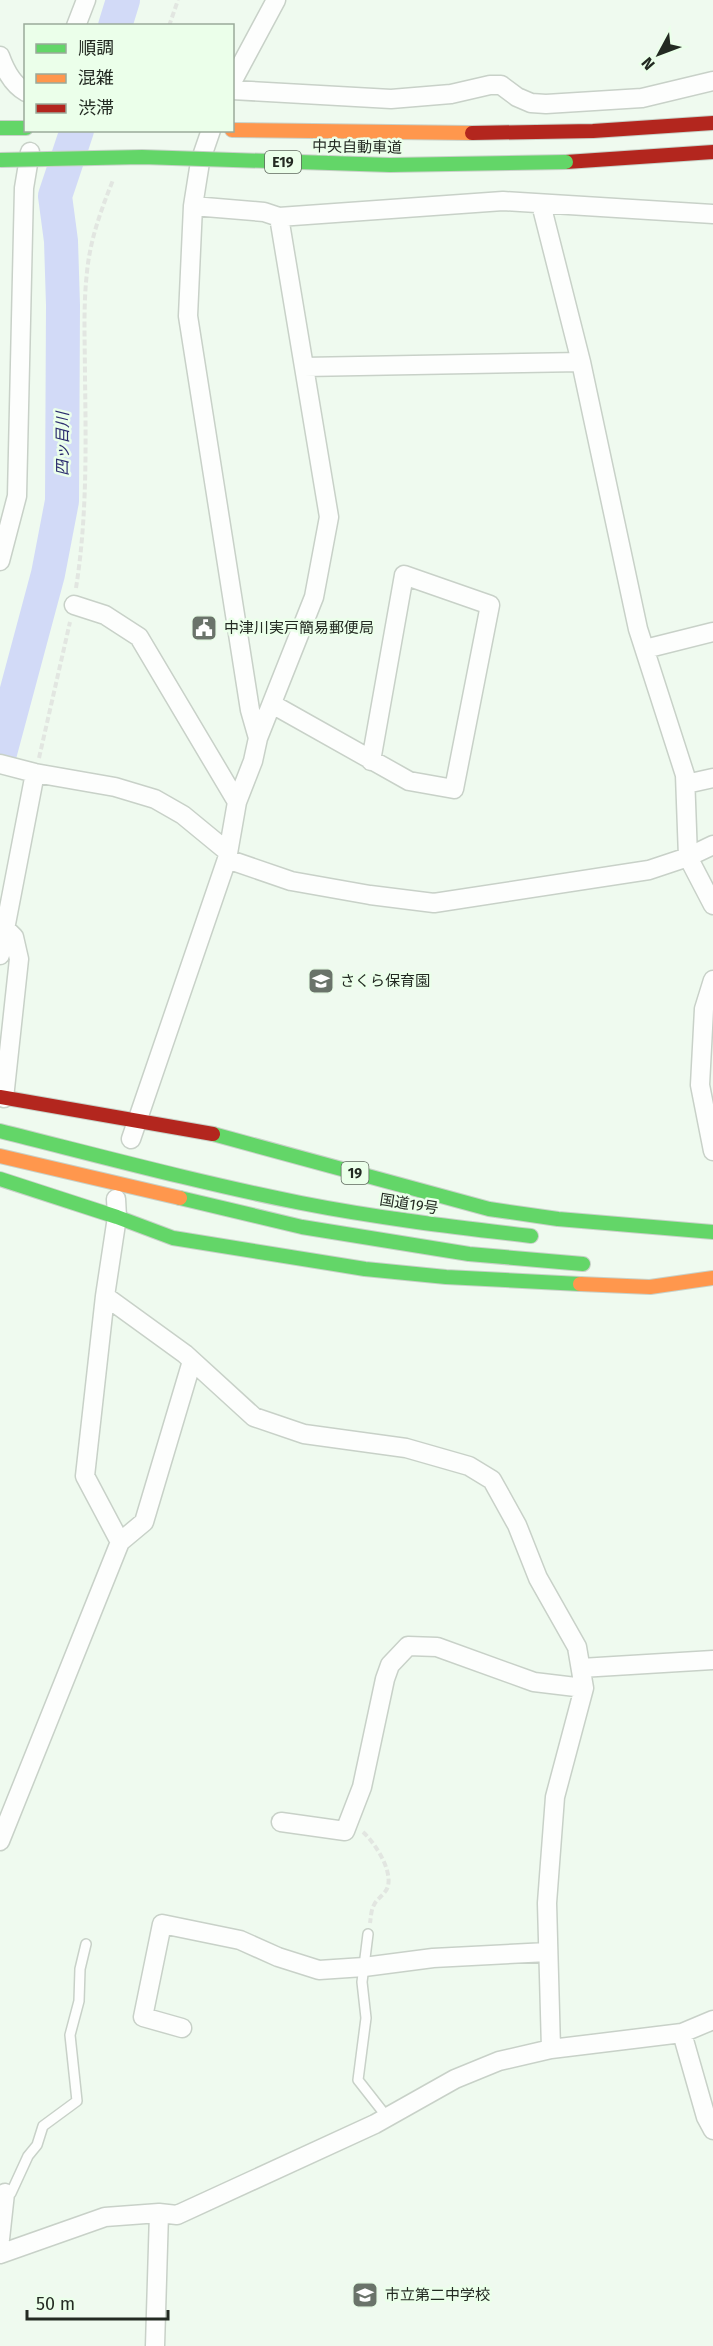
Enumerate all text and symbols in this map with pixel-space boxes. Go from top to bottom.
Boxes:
legend [24,24,234,132]
north arrow [629,24,689,84]
text: 順調 [78,37,114,59]
text: N [637,53,659,74]
text: 混雑 [78,67,114,89]
text: 渋滞 [78,97,114,119]
street label: 中央自動車道 [312,137,402,157]
road number: E19 [265,151,301,173]
water label: 四ッ目川 [53,410,72,476]
public building icon: 中津川実戸簡易郵便局 [189,613,219,643]
place label: 中津川実戸簡易郵便局 [224,619,374,637]
school or university icon: さくら保育園 [306,966,336,996]
place label: さくら保育園 [340,972,430,990]
road number: 19 [342,1162,368,1184]
street label: 国道19号 [378,1190,440,1218]
school or university icon: 市立第二中学校 [350,2280,380,2310]
scale bar [27,2283,168,2321]
place label: 市立第二中学校 [385,2286,490,2304]
text: 50 m [36,2293,75,2315]

